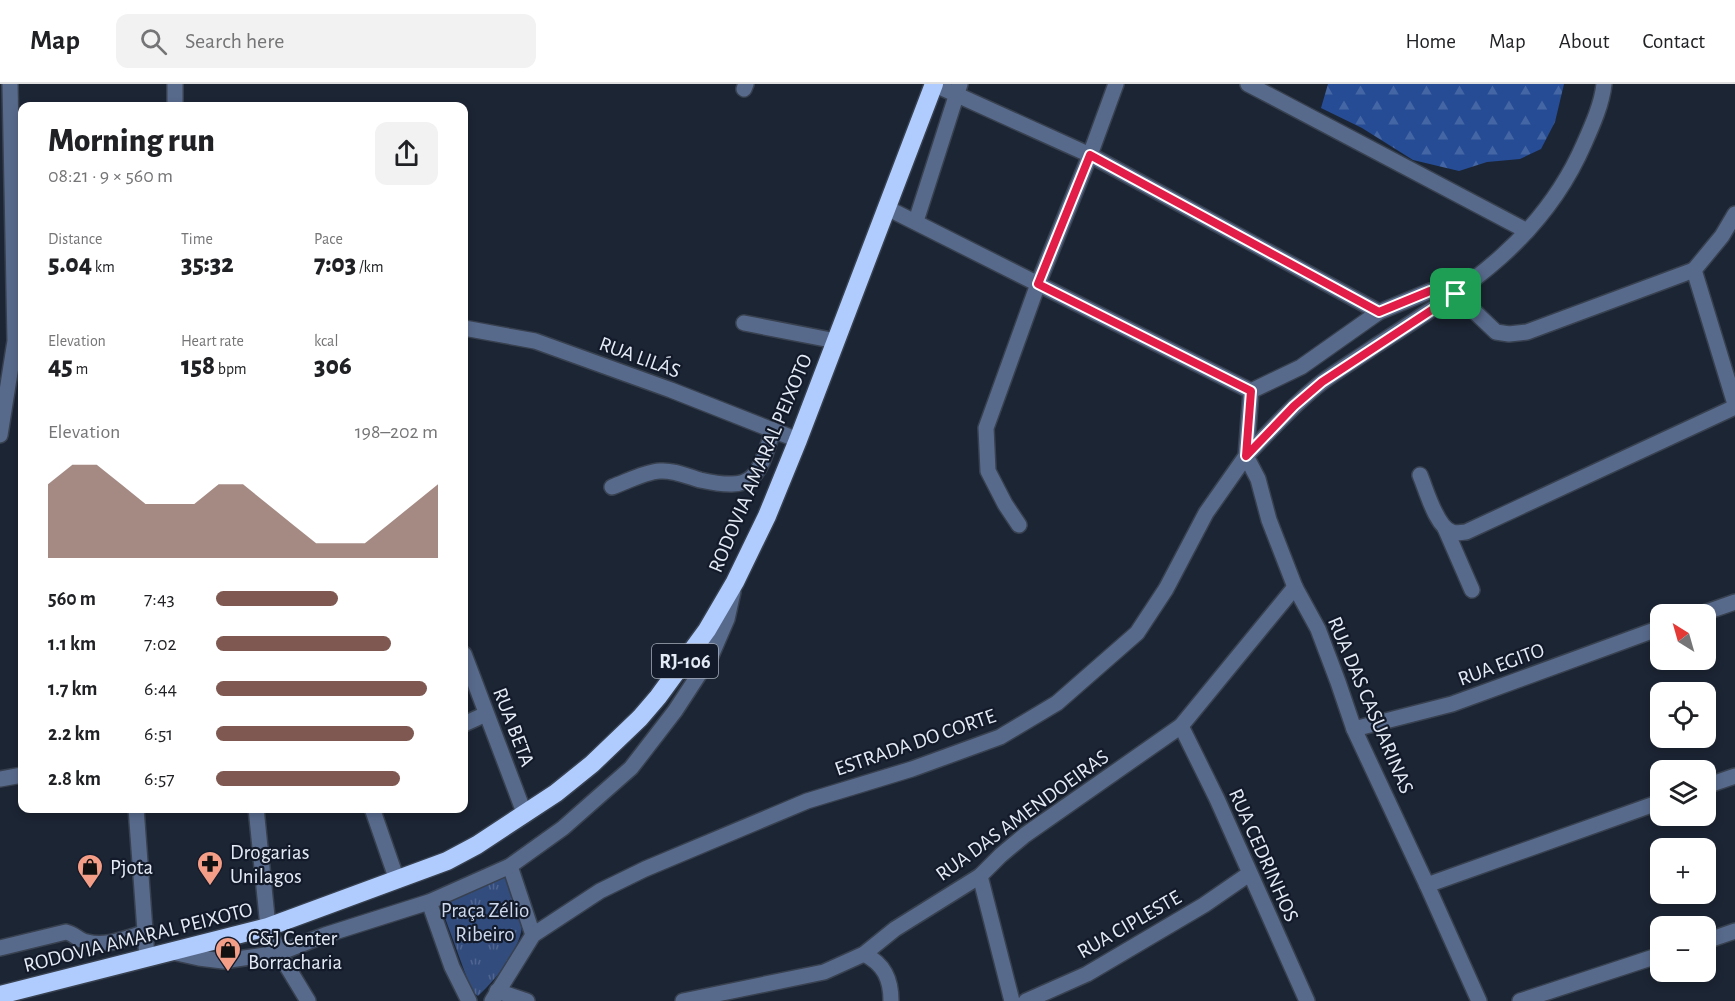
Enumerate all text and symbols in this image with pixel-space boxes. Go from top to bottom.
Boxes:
search box [116,14,536,68]
icon: search [137,25,170,58]
text: Map [30,27,80,55]
text: Search here [185,30,284,52]
text: Home [1405,31,1456,52]
text: Map [1489,31,1526,52]
text: About [1559,31,1609,52]
text: Contact [1642,31,1705,52]
button: share [375,122,438,185]
text: Morning run [48,125,215,158]
text: 08:21 · 9 × 560 m [48,166,173,186]
text: Distance [48,231,102,247]
text: Time [181,231,213,247]
text: Pace [314,231,343,247]
text: 5.04 [48,251,92,277]
text: 35:32 [181,251,234,277]
text: 7:03 [314,251,356,277]
text: km [92,259,115,275]
text: /km [356,259,384,275]
pin [1430,268,1481,319]
icon: arrive [1439,277,1472,310]
street label: RUA LILÁS [596,331,684,382]
text: Elevation [48,333,106,349]
text: Heart rate [181,333,244,349]
text: kcal [314,333,338,349]
street label: RODOVIA AMARAL PEIXOTO [705,351,816,576]
text: 45 [48,353,73,379]
text: 158 [181,353,215,379]
text: 306 [314,353,352,379]
text: m [73,361,88,377]
text: bpm [215,361,247,377]
text: Elevation [48,422,120,442]
text: 198–202 m [355,422,438,442]
text: 560 m [48,589,96,609]
text: 7:43 [144,589,175,609]
north arrow [1650,604,1716,670]
map controls [1650,604,1716,982]
street label: RUA DAS CASUARINAS [1324,614,1417,797]
text: 1.1 km [48,634,96,654]
text: 7:02 [144,634,177,654]
street label: RUA EGITO [1455,639,1547,690]
road number: RJ-106 [652,644,718,678]
text: 1.7 km [48,679,97,699]
text: 6:44 [144,679,177,699]
button: locate [1650,682,1716,748]
street label: RUA BETA [489,685,538,769]
street label: ESTRADA DO CORTE [832,705,998,780]
text: 2.2 km [48,724,100,744]
text: 6:51 [144,724,173,744]
street label: RUA DAS AMENDOEIRAS [932,746,1113,885]
button: layers [1650,760,1716,826]
text: 2.8 km [48,769,101,789]
text: 6:57 [144,769,175,789]
street label: RUA CEDRINHOS [1225,786,1302,925]
button: + [1650,838,1716,904]
place label: Drogarias Unilagos [230,842,309,887]
pharmacy icon: Drogarias Unilagos [195,849,225,887]
shop icon: Pjota [75,852,105,890]
place label: Pjota [110,857,153,878]
street label: RUA CIPLESTE [1074,886,1185,963]
street label: RODOVIA AMARAL PEIXOTO [21,899,255,976]
park label: Praça Zélio Ribeiro [441,900,529,945]
button: − [1650,916,1716,982]
place label: C&J Center Borracharia [248,928,343,973]
shop icon: C&J Center Borracharia [213,935,243,973]

